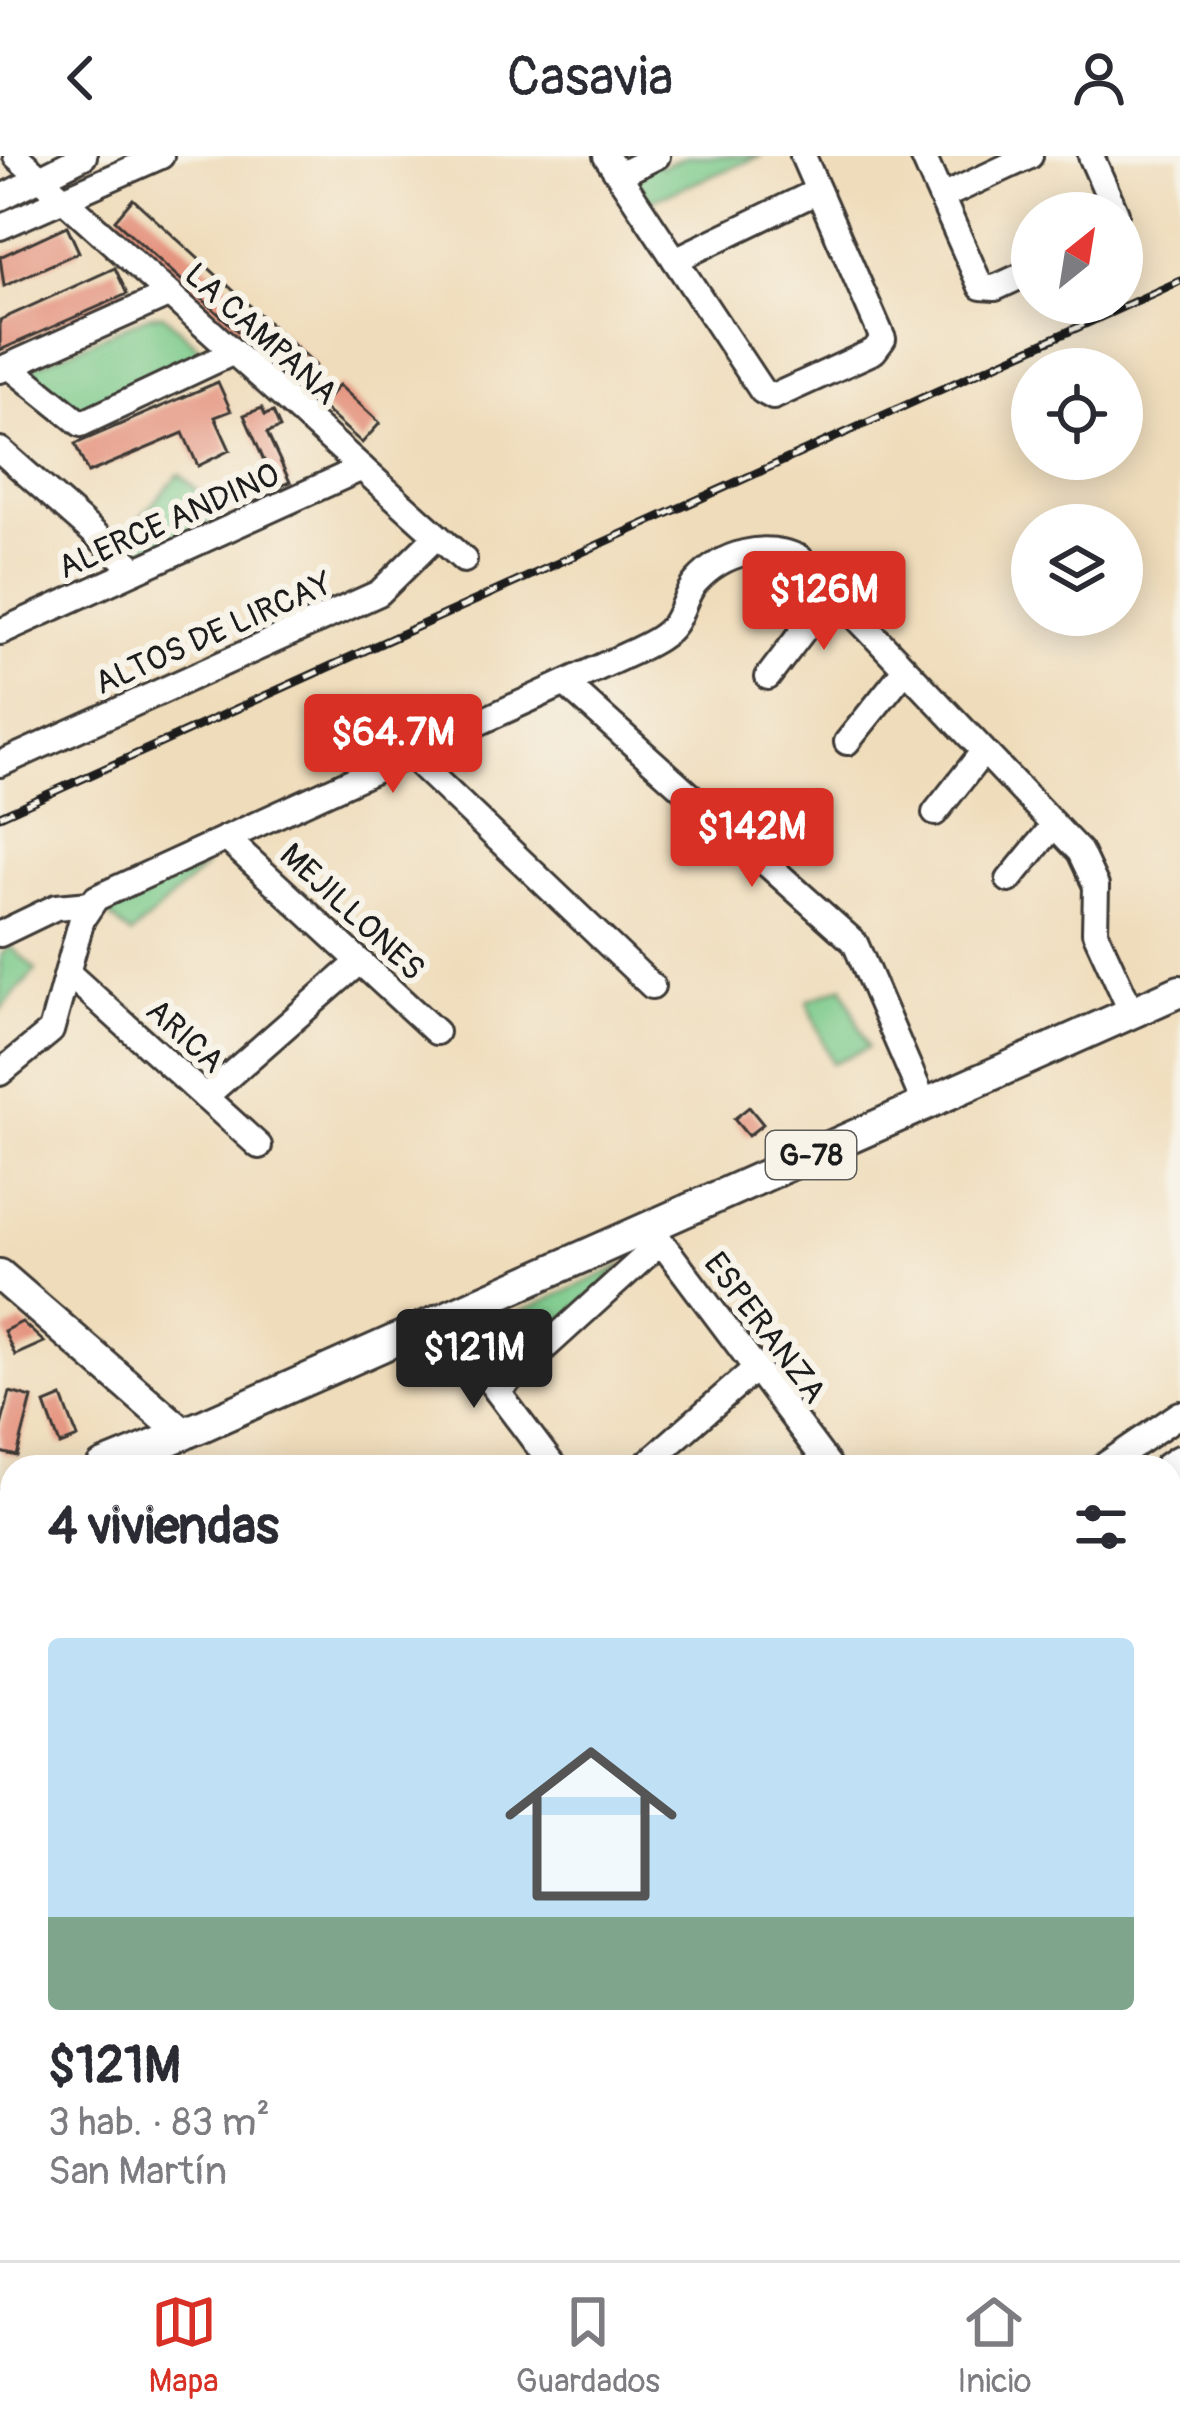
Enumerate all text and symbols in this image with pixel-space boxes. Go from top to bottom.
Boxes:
text: Casavia [507,44,673,112]
icon: back [48,45,114,111]
icon: person [1066,45,1132,111]
north arrow [1011,192,1143,324]
map controls [1011,192,1143,636]
street label: LA CAMPANA [176,254,346,414]
button: locate [1011,348,1143,480]
street label: ALERCE ANDINO [52,454,286,588]
button: layers [1011,504,1143,636]
pin: $126M [740,551,908,653]
street label: ALTOS DE LIRCAY [88,563,339,704]
text: $126M [770,565,878,614]
pin: $64.7M [295,694,491,796]
text: $64.7M [331,708,455,757]
pin: $142M [668,788,836,890]
text: $142M [698,802,806,851]
street label: MEJILLONES [271,835,433,989]
street label: ARICA [137,990,233,1082]
road number: G-78 [766,1131,856,1179]
street label: ESPERANZA [695,1244,835,1412]
pin: $121M [390,1309,558,1411]
text: $121M [423,1323,525,1372]
icon: filters [1068,1494,1134,1560]
text: 4 viviendas [48,1495,279,1559]
icon: home [483,1716,699,1932]
text: $121M [48,2034,181,2098]
text: 3 hab. · 83 m² [48,2098,270,2147]
text: San Martín [48,2147,227,2196]
tab: Mapa [149,2289,219,2402]
tab: Guardados [516,2289,660,2402]
tab: Inicio [957,2289,1031,2402]

